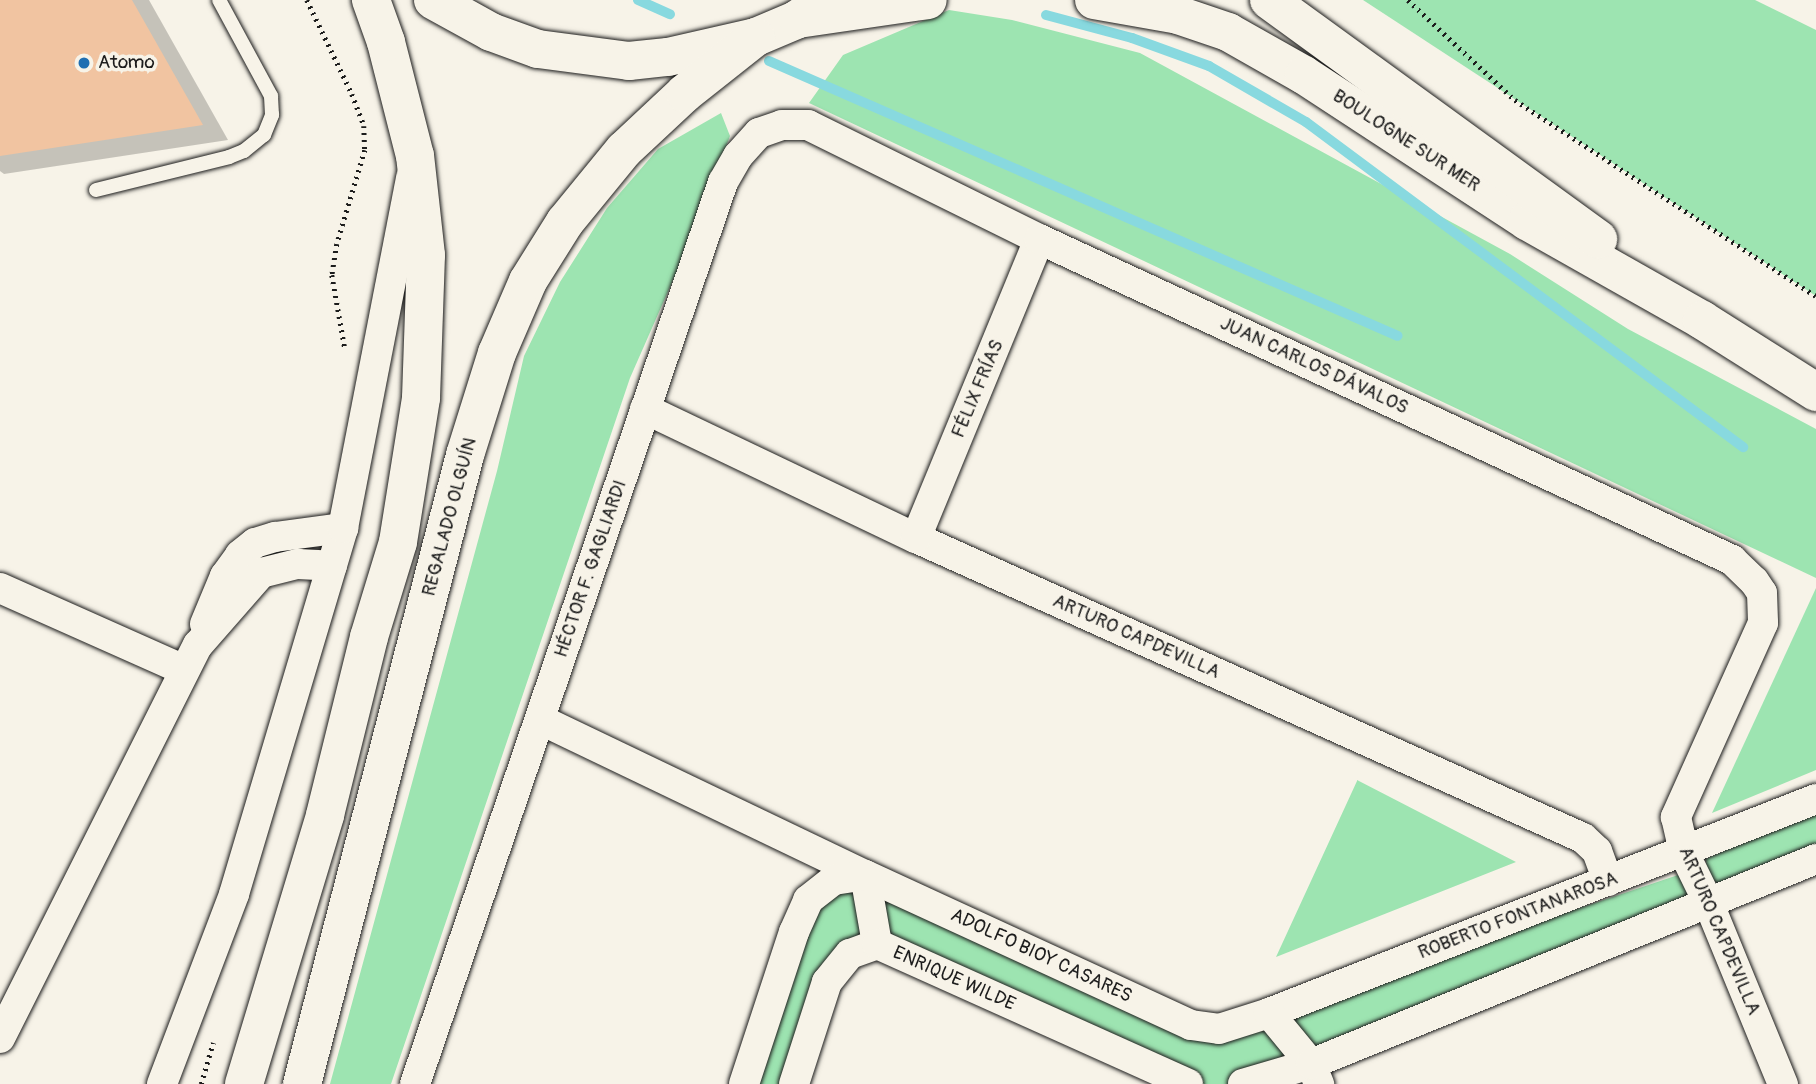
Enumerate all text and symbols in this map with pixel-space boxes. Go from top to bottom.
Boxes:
place label: Atomo [98,52,155,74]
marker: Atomo [76,55,92,71]
street label: BOULOGNE SUR MER [1328,85,1484,197]
street label: JUAN CARLOS DÁVALOS [1216,312,1412,420]
street label: FÉLIX FRÍAS [947,337,1009,441]
street label: REGALADO OLGUÍN [418,435,482,599]
street label: HÉCTOR F. GAGLIARDI [550,477,632,661]
street label: ARTURO CAPDEVILLA [1049,590,1223,684]
street label: ARTURO CAPDEVILLA [1673,843,1765,1019]
street label: ROBERTO FONTANAROSA [1415,867,1621,965]
street label: ADOLFO BIOY CASARES [947,904,1135,1008]
street label: ENRIQUE WILDE [889,942,1019,1016]

